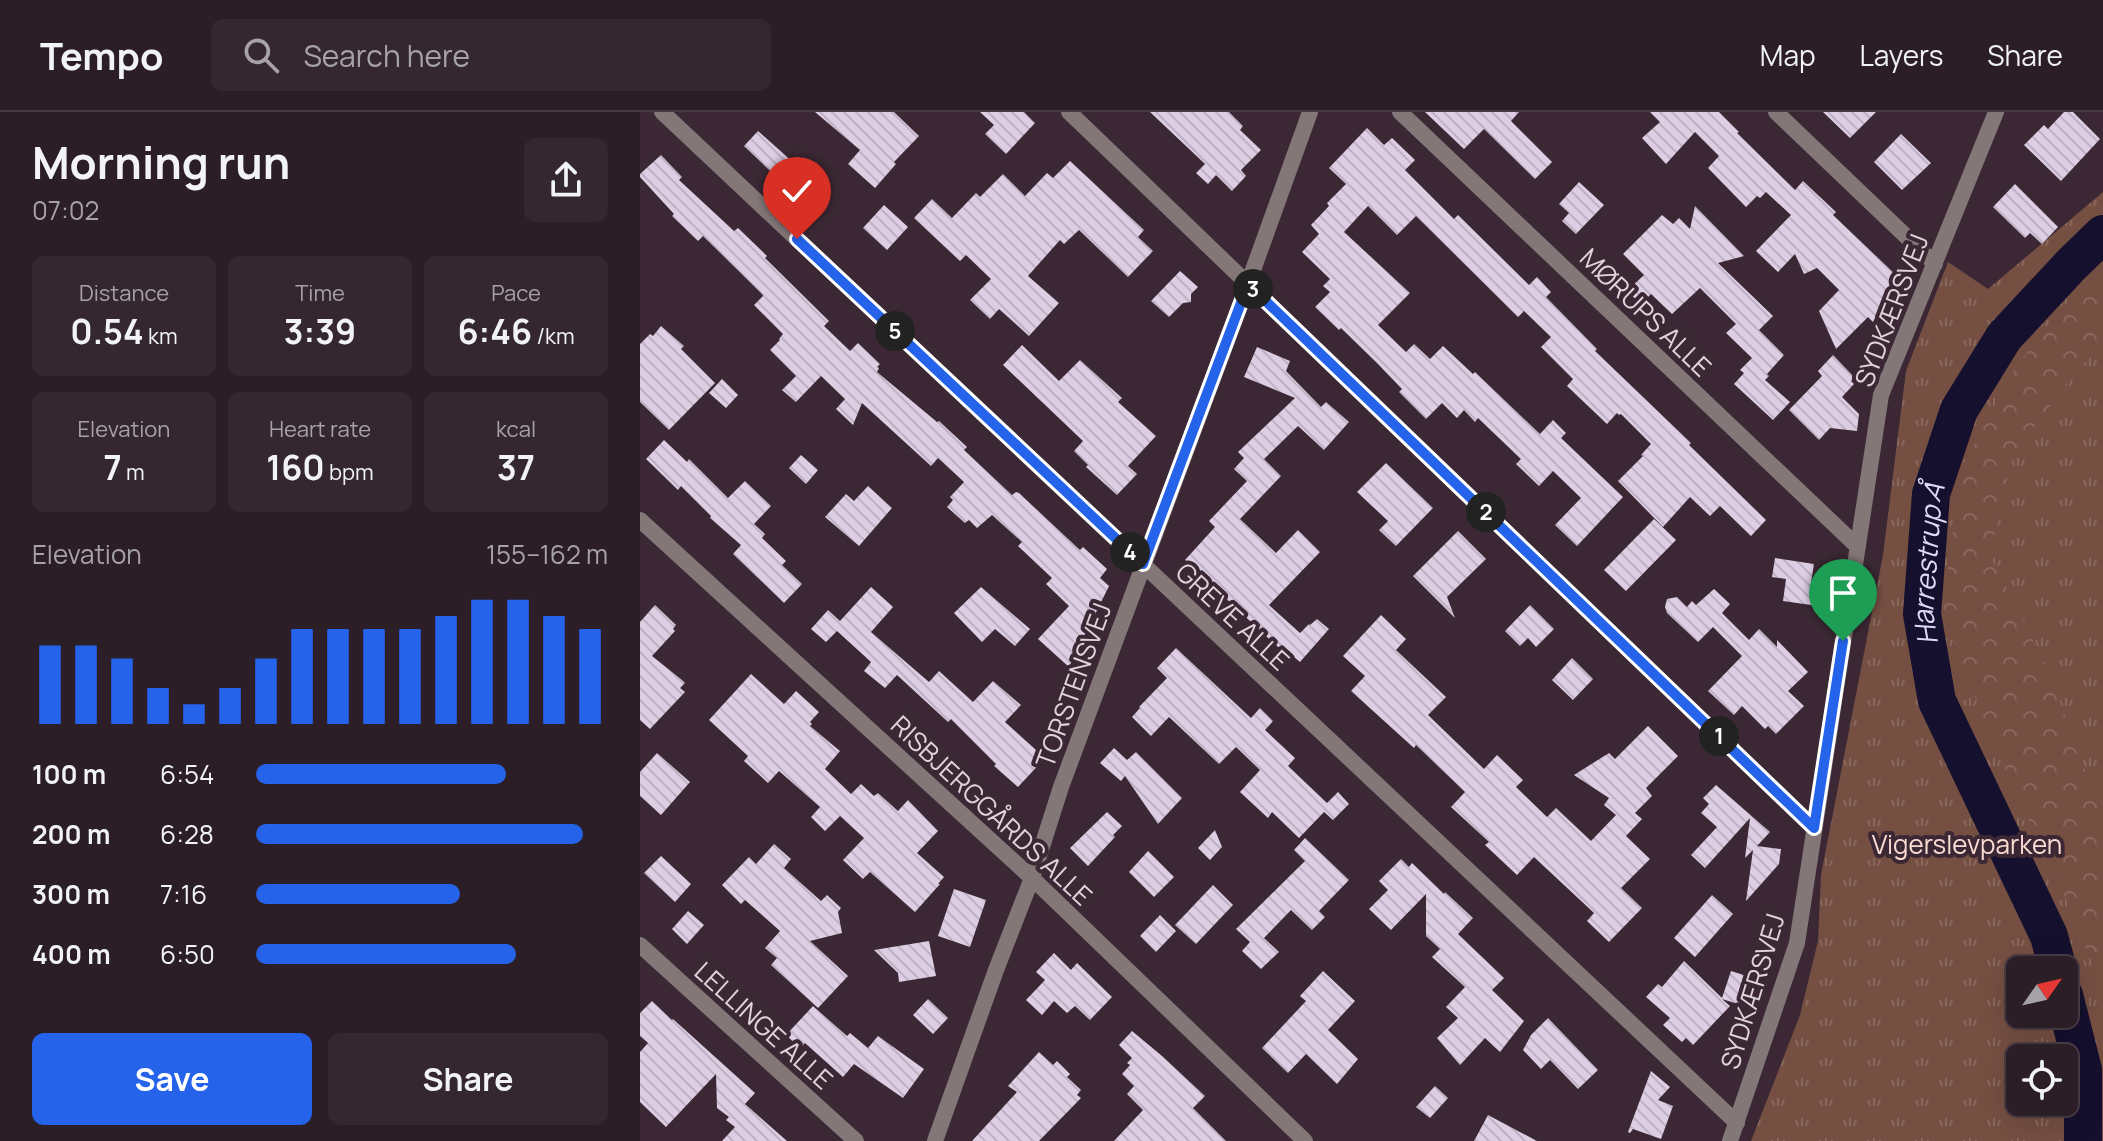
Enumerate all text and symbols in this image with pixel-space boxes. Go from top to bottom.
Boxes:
search box [211,19,771,91]
text: Tempo [40,29,163,81]
icon: search [239,33,283,77]
text: Search here [303,35,470,76]
text: Map [1760,36,1816,74]
text: Layers [1860,36,1943,74]
text: Share [1987,36,2063,74]
text: Morning run [32,132,290,192]
button: share [524,138,608,222]
pin [763,157,831,239]
icon: check [775,169,819,213]
text: 07:02 [32,192,99,228]
street label: SYDKÆRSVEJ [1845,228,1937,392]
street label: MØRUPS ALLE [1572,240,1720,384]
pin: 3 [1233,269,1273,309]
text: 3 [1247,274,1259,304]
text: Distance [79,278,169,308]
text: Time [295,278,345,308]
text: Pace [491,278,541,308]
text: 0.54 [70,308,144,354]
text: 3:39 [284,308,356,354]
text: 6:46 [457,308,532,354]
pin: 5 [875,311,915,351]
text: 5 [889,316,901,346]
text: km [144,321,178,351]
text: /km [532,321,575,351]
text: Elevation [78,414,170,444]
text: Heart rate [269,414,371,444]
text: kcal [496,414,536,444]
text: 7 [103,444,122,490]
text: 160 [266,444,325,490]
text: 37 [497,444,535,490]
text: m [122,457,145,487]
text: bpm [325,457,374,487]
water label: Harrestrup Å [1903,476,1953,648]
pin: 2 [1466,492,1506,532]
text: 2 [1479,497,1493,527]
pin: 4 [1110,532,1150,572]
text: Elevation [32,536,142,572]
text: 155–162 m [486,536,608,572]
text: 4 [1123,537,1137,567]
street label: GREVE ALLE [1168,554,1298,678]
pin [1809,559,1877,641]
icon: arrive [1821,571,1865,615]
street label: TORSTENSVEJ [1027,598,1119,772]
street label: RISBJERGGÅRDS ALLE [883,707,1101,913]
pin: 1 [1699,716,1739,756]
text: 1 [1714,721,1724,751]
text: 100 m [32,756,106,792]
text: 6:54 [160,756,214,792]
text: 200 m [32,816,110,852]
text: 6:28 [160,816,214,852]
park label: Vigerslevparken [1872,826,2062,862]
text: 300 m [32,876,110,912]
text: 7:16 [160,876,207,912]
street label: SYDKÆRSVEJ [1711,909,1793,1073]
text: 400 m [32,936,111,972]
text: 6:50 [160,936,215,972]
street label: LELLINGE ALLE [687,953,841,1097]
north arrow [2006,956,2078,1028]
map controls [2006,956,2078,1116]
button: Save [32,1033,312,1125]
button: Share [328,1033,608,1125]
button: locate [2006,1044,2078,1116]

